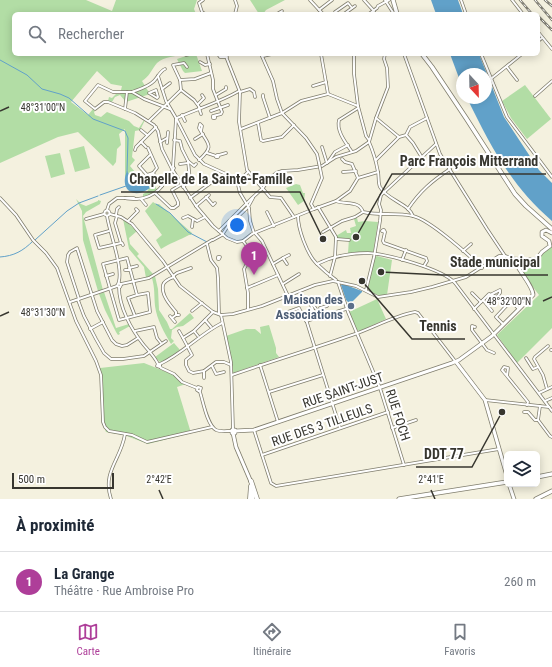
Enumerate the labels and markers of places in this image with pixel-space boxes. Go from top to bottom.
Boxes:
callout: Parc François Mitterrand [392,148,546,174]
callout: Chapelle de la Sainte-Famille [121,166,300,192]
pin: 1 [241,242,267,275]
callout: Stade municipal [442,249,548,275]
place label: Maison des Associations [276,292,343,322]
marker: Maison des Associations [346,301,356,311]
callout: Tennis [412,313,465,339]
callout: DDT 77 [416,441,472,467]

